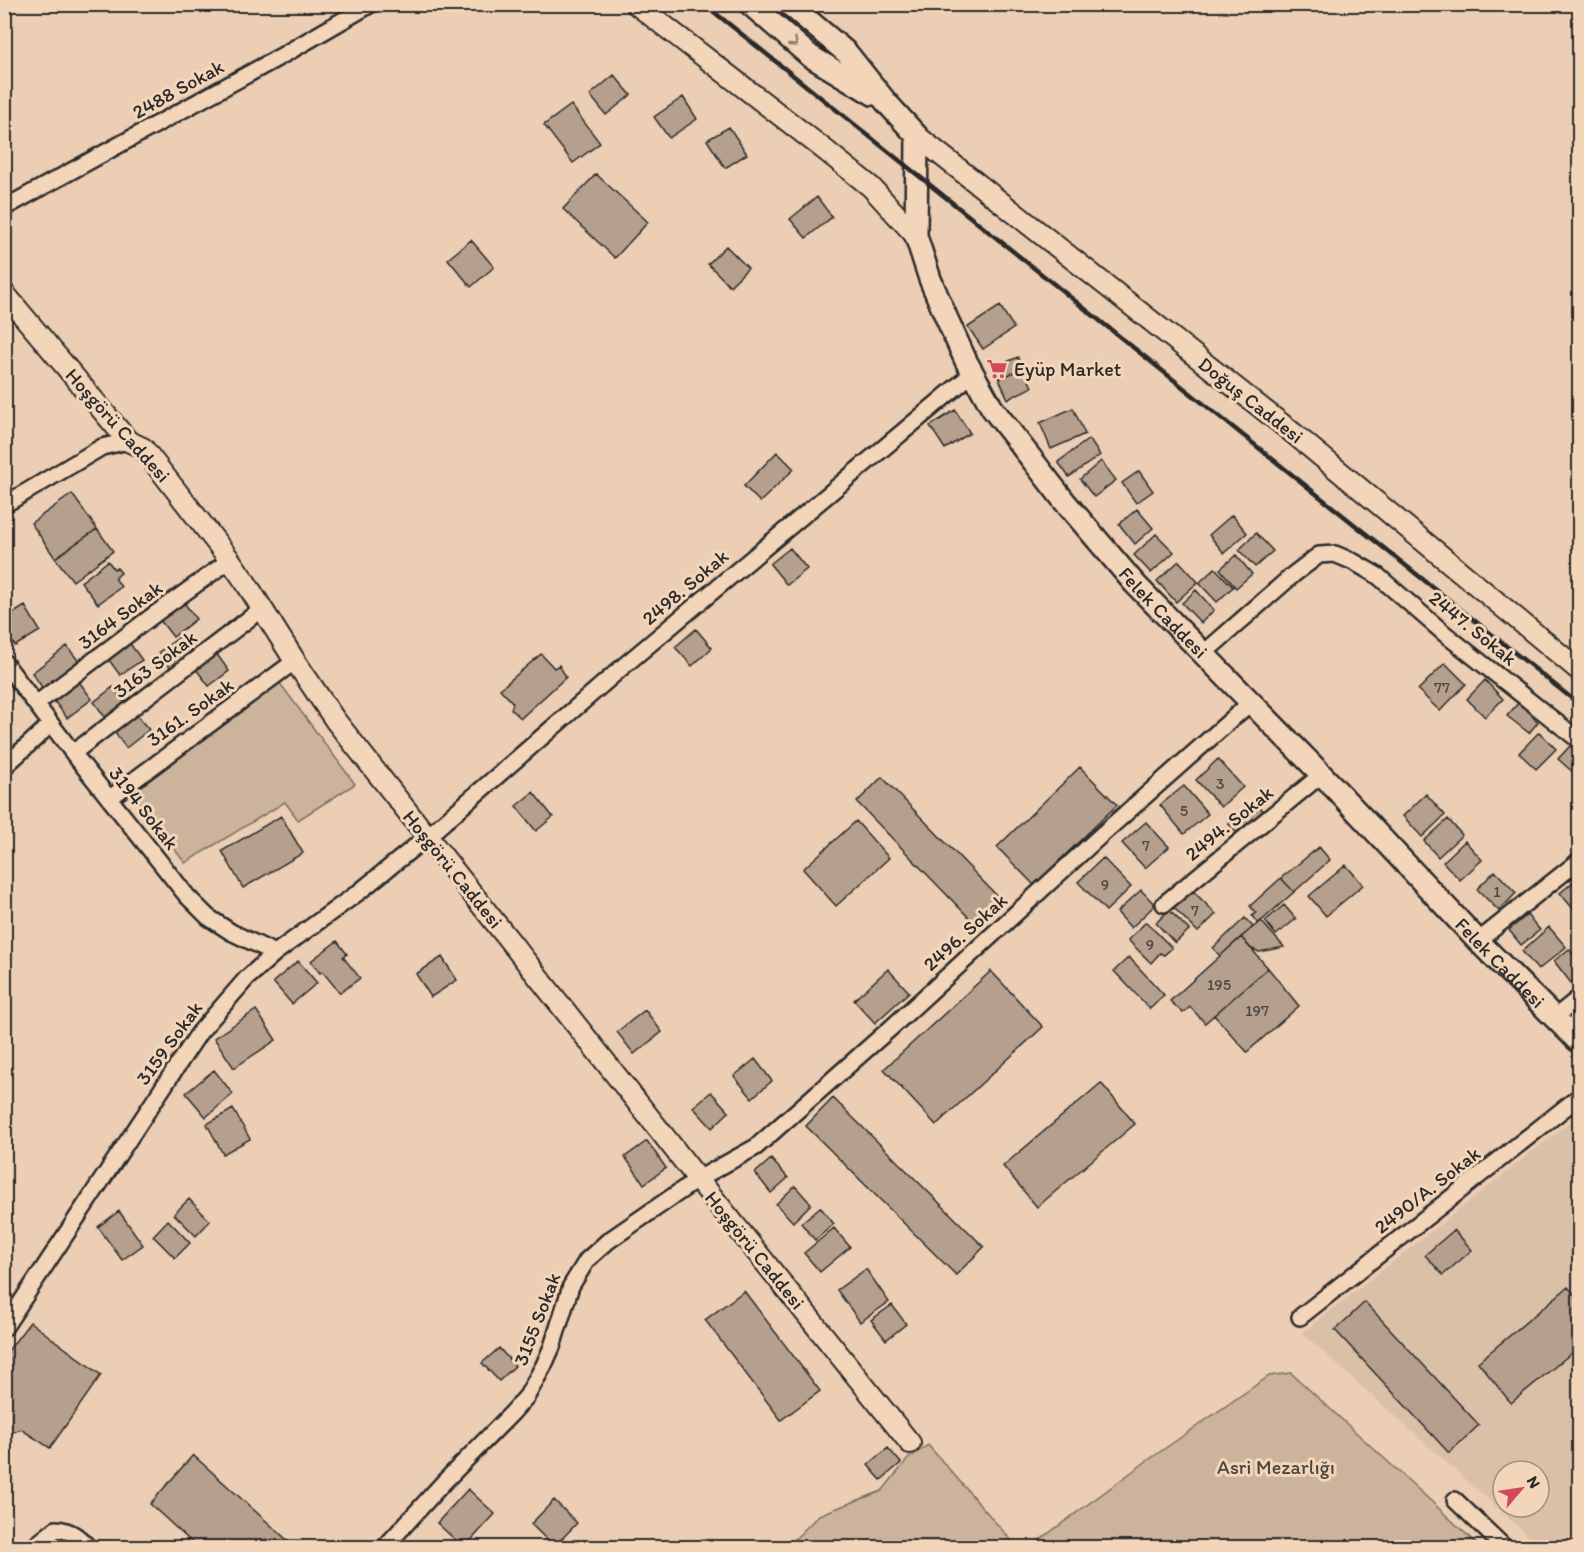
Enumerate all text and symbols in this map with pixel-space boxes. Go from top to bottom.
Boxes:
one-way arrow [787,36,798,47]
street label: 2488 Sokak [128,54,228,124]
street label: Doğuş Caddesi [1194,352,1308,448]
supermarket icon: Eyüp Market [985,357,1009,381]
place label: Eyüp Market [1014,357,1122,381]
street label: Hoşgörü Caddesi [60,363,176,487]
street label: 2498. Sokak [637,544,733,630]
street label: Felek Caddesi [1114,562,1213,663]
street label: 3164 Sokak [73,576,167,654]
street label: 2447. Sokak [1424,585,1522,671]
street label: 3163 Sokak [109,625,201,703]
street label: 3161. Sokak [142,673,238,751]
house number: 77 [1434,678,1450,697]
street label: 3194 Sokak [104,762,184,854]
house number: 3 [1216,774,1225,793]
street label: 2494. Sokak [1180,780,1278,866]
house number: 5 [1180,801,1188,820]
street label: Hoşgörü Caddesi [398,805,508,933]
house number: 7 [1142,836,1150,855]
house number: 9 [1101,875,1109,894]
house number: 1 [1493,882,1501,901]
street label: 2496. Sokak [918,888,1012,976]
house number: 7 [1191,901,1199,920]
street label: Felek Caddesi [1450,912,1550,1013]
house number: 9 [1146,935,1154,954]
house number: 195 [1207,975,1231,994]
street label: 3159 Sokak [131,997,207,1089]
house number: 197 [1245,1001,1269,1020]
street label: 2490/A. Sokak [1369,1141,1485,1239]
street label: Hoşgörü Caddesi [700,1186,810,1314]
street label: 3155 Sokak [508,1269,566,1369]
park label: Asri Mezarlığı [1217,1455,1335,1479]
north arrow [1491,1459,1551,1519]
text: N [1523,1473,1545,1491]

